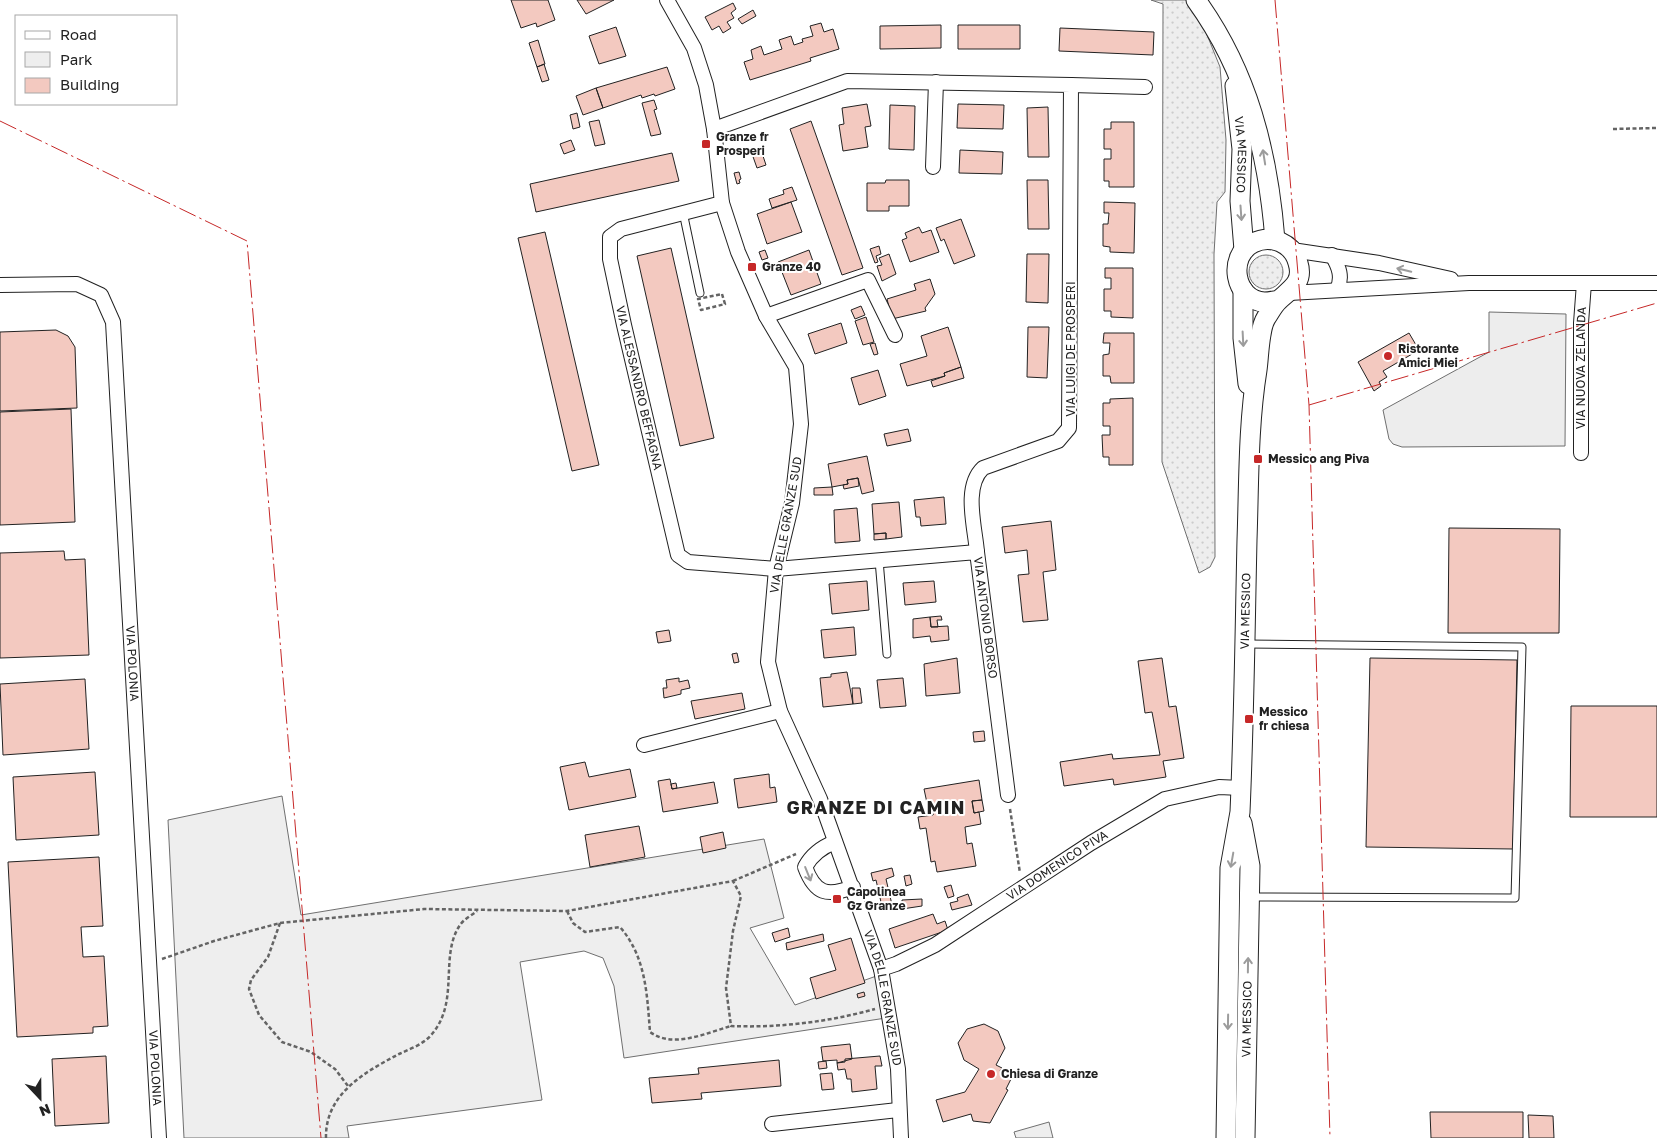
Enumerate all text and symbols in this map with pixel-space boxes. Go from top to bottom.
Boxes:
legend [15,15,178,105]
text: Road [60,25,97,43]
text: Park [60,50,93,68]
text: Building [60,75,120,93]
street label: VIA MESSICO [1231,116,1250,193]
place label: Granze fr Prosperi [716,129,769,158]
marker: Granze fr Prosperi [700,138,712,150]
one-way arrow [1259,149,1269,165]
one-way arrow [1237,205,1246,221]
place label: Granze 40 [762,259,821,274]
marker: Granze 40 [746,261,758,273]
one-way arrow [1396,265,1412,274]
street label: VIA LUIGI DE PROSPERI [1063,281,1078,417]
street label: VIA ALESSANDRO BEFFAGNA [613,304,666,472]
street label: VIA NUOVA ZELANDA [1573,306,1589,429]
one-way arrow [1239,331,1248,347]
place label: Ristorante Amici Miei [1398,341,1459,370]
marker: Ristorante Amici Miei [1382,350,1394,362]
place label: Messico ang Piva [1268,451,1369,466]
marker: Messico ang Piva [1252,453,1264,465]
street label: VIA DELLE GRANZE SUD [766,455,805,595]
street label: VIA ANTONIO BORSO [971,556,1001,679]
street label: VIA MESSICO [1237,572,1253,650]
street label: VIA POLONIA [123,625,142,702]
place label: Messico fr chiesa [1259,704,1309,733]
marker: Messico fr chiesa [1243,713,1255,725]
district label: GRANZE DI CAMIN [787,796,965,818]
street label: VIA DOMENICO PIVA [1003,827,1110,903]
one-way arrow [1226,852,1236,868]
one-way arrow [804,866,814,881]
place label: Capolinea Gz Granze [847,884,906,913]
marker: Capolinea Gz Granze [831,893,843,905]
street label: VIA DELLE GRANZE SUD [861,928,905,1067]
one-way arrow [1243,957,1253,974]
street label: VIA MESSICO [1238,980,1255,1057]
one-way arrow [1223,1014,1233,1030]
street label: VIA POLONIA [146,1030,165,1106]
place label: Chiesa di Granze [1001,1066,1098,1081]
marker: Chiesa di Granze [985,1068,997,1080]
north arrow [15,1073,65,1123]
text: N [37,1101,53,1120]

